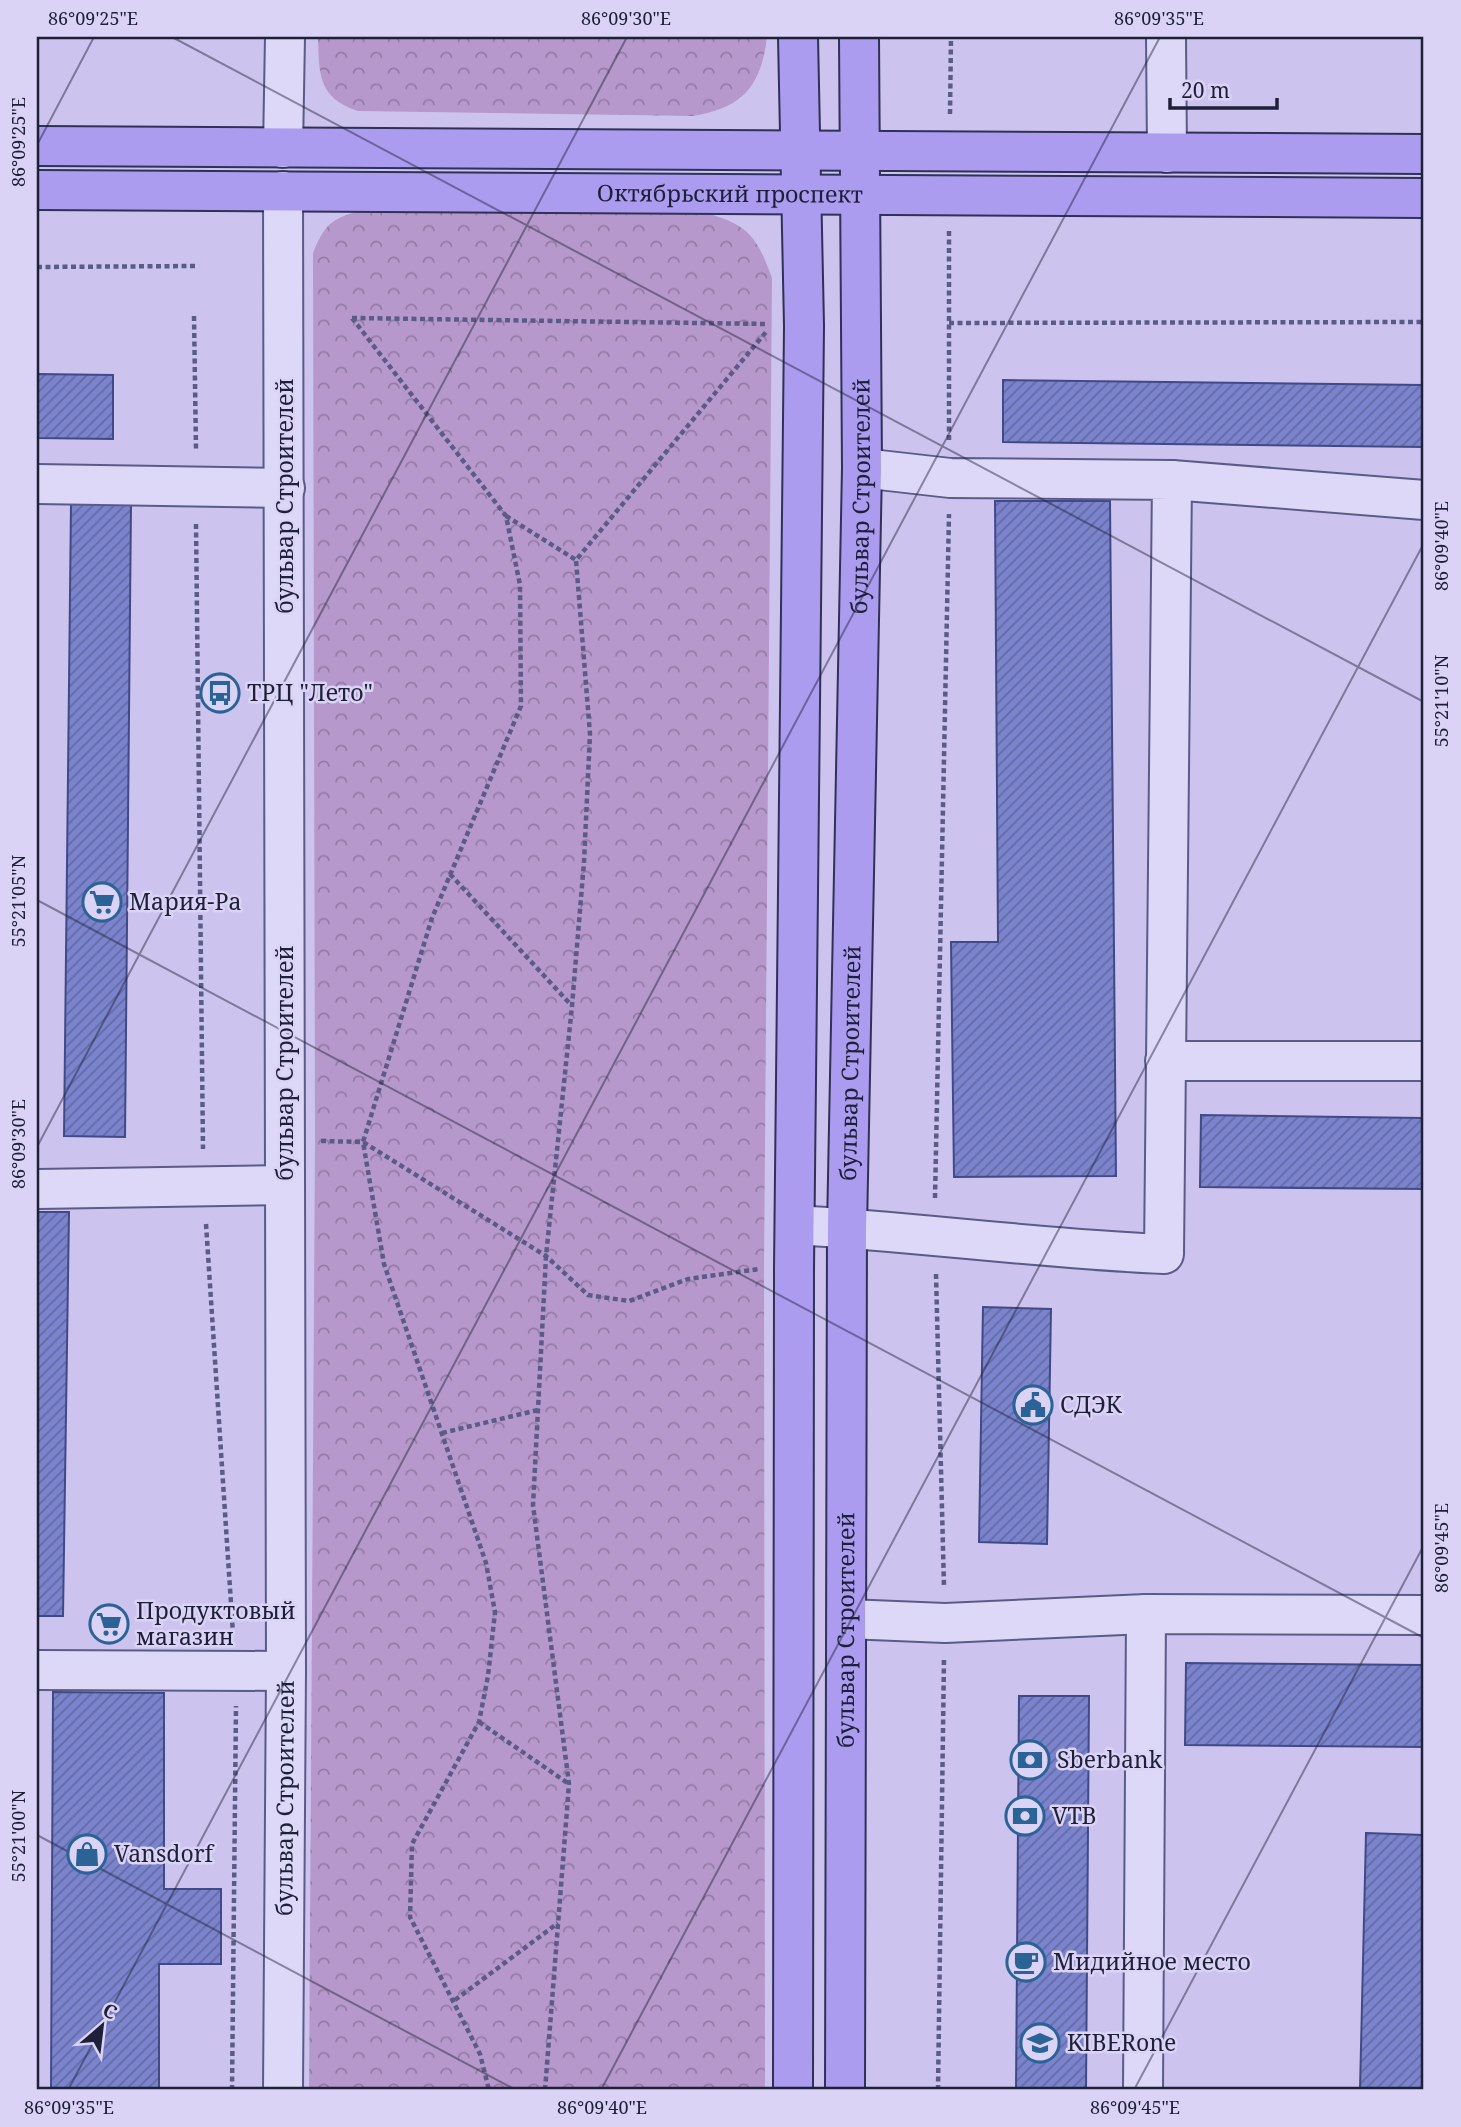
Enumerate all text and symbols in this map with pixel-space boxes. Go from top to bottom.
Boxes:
text: 86°09'25"E [48,6,138,30]
text: 86°09'30"E [581,6,671,30]
text: 86°09'35"E [1114,6,1204,30]
scale bar [1170,66,1277,110]
text: 20 m [1181,76,1230,104]
text: 86°09'25"E [6,97,30,187]
street label: Октябрьский проспект [597,176,863,210]
street label: бульвар Строителей [268,378,300,614]
street label: бульвар Строителей [842,378,877,614]
text: 86°09'40"E [1429,501,1453,591]
text: 55°21'10"N [1429,654,1453,747]
bus stop icon: ТРЦ "Лето" [199,672,241,714]
place label: ТРЦ "Лето" [247,676,373,708]
text: 55°21'05"N [6,854,30,947]
supermarket icon: Мария-Ра [81,881,123,923]
place label: Мария-Ра [129,885,242,917]
street label: бульвар Строителей [268,945,300,1181]
street label: бульвар Строителей [831,945,868,1181]
text: 86°09'30"E [6,1099,30,1189]
public building icon: СДЭК [1012,1384,1054,1426]
place label: СДЭК [1060,1388,1123,1420]
text: 86°09'45"E [1429,1503,1453,1593]
street label: бульвар Строителей [829,1512,861,1748]
place label: Продуктовый магазин [136,1594,296,1652]
supermarket icon: Продуктовый магазин [88,1603,130,1645]
street label: бульвар Строителей [267,1680,301,1916]
bank icon: Sberbank [1009,1739,1051,1781]
place label: Sberbank [1057,1743,1163,1775]
text: 55°21'00"N [6,1789,30,1882]
bank icon: VTB [1004,1795,1046,1837]
place label: VTB [1052,1799,1097,1831]
shop icon: Vansdorf [66,1833,108,1875]
place label: Vansdorf [114,1837,216,1869]
cafe icon: Мидийное место [1005,1941,1047,1983]
place label: Мидийное место [1053,1945,1251,1977]
north arrow [66,1990,136,2060]
text: С [98,1997,122,2025]
school or university icon: KIBERone [1019,2022,1061,2064]
place label: KIBERone [1067,2026,1176,2058]
text: 86°09'35"E [24,2095,114,2119]
text: 86°09'40"E [557,2095,647,2119]
text: 86°09'45"E [1090,2095,1180,2119]

